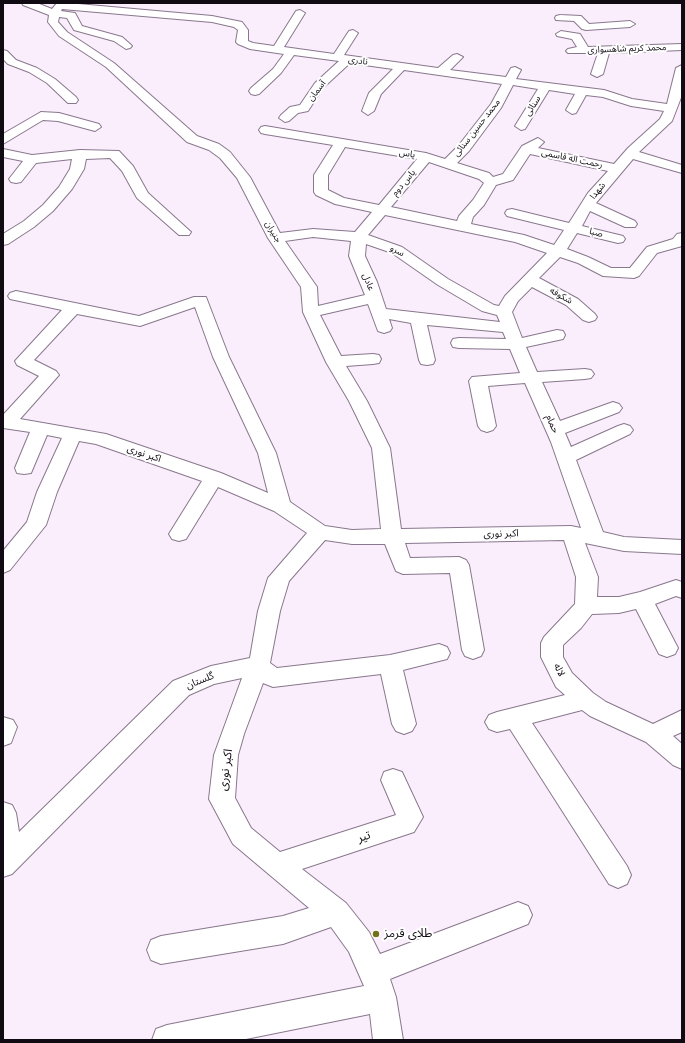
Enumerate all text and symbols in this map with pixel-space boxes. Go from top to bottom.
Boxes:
street label: محمد کریم شاهسواری [587,42,667,56]
street label: نادری [348,54,368,68]
street label: آسمان [306,79,328,103]
street label: سنائی [523,94,543,118]
street label: محمد حسین سنائی [451,97,503,159]
street label: یاس [398,147,416,161]
street label: رحمت اله قاسمی [540,147,604,171]
street label: یاس دوم [390,168,418,198]
street label: شهدا [588,180,608,202]
street label: جنیران [262,219,284,245]
street label: صبا [588,226,604,240]
street label: سرو [388,243,406,259]
street label: عادل [360,272,376,292]
street label: شکوفه [548,285,574,307]
street label: حمام [543,413,561,435]
street label: اکبر نوری [125,443,163,465]
street label: اکبر نوری [483,528,519,540]
street label: لاله [551,661,567,679]
street label: گلستان [184,670,216,692]
street label: اکبر نوری [216,748,236,792]
street label: تیر [356,828,372,846]
place label: طلای قرمز [384,927,432,941]
marker: طلای قرمز [371,929,381,939]

